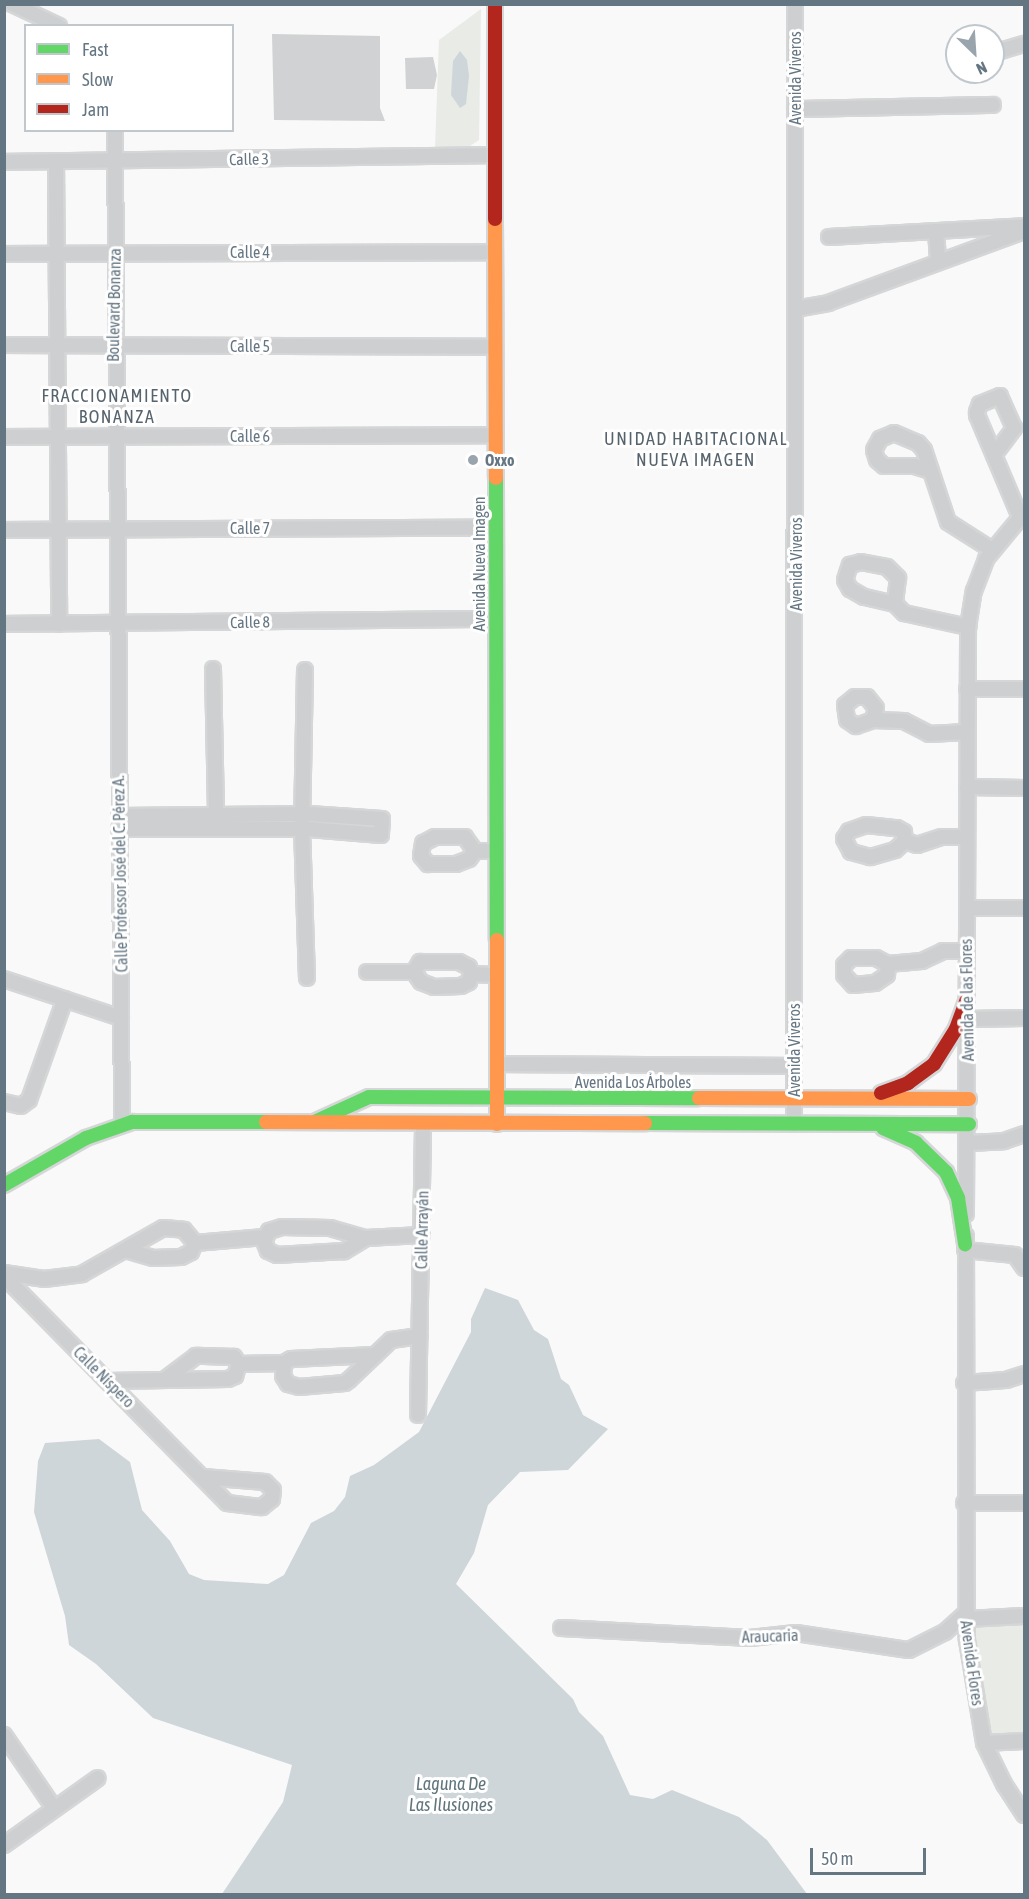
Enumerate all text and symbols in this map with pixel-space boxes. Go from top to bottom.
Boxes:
legend [24,24,234,132]
north arrow [945,24,1005,84]
street label: Avenida Viveros [785,31,805,125]
text: Fast [82,39,109,60]
text: N [974,58,990,79]
text: Slow [82,69,113,90]
text: Jam [82,99,109,120]
street label: Calle 3 [229,149,269,169]
street label: Calle 4 [230,242,270,262]
street label: Boulevard Bonanza [103,248,125,362]
street label: Calle 5 [230,336,270,356]
district label: FRACCIONAMIENTO BONANZA [42,386,192,428]
street label: Calle 6 [230,426,270,446]
district label: UNIDAD HABITACIONAL NUEVA IMAGEN [604,429,788,472]
place label: Oxxo [485,450,515,470]
marker: Oxxo [466,453,480,467]
street label: Avenida Nueva Imagen [469,496,489,632]
street label: Avenida Viveros [786,517,806,611]
street label: Calle 7 [230,518,270,538]
street label: Calle 8 [230,612,270,632]
street label: Calle Professor José del C. Pérez A. [109,775,131,973]
street label: Avenida de las Flores [956,939,978,1061]
street label: Avenida Viveros [784,1003,804,1097]
street label: Avenida Los Árboles [575,1072,691,1092]
street label: Calle Arrayán [412,1191,432,1269]
street label: Calle Níspero [70,1343,138,1411]
street label: Avenida Flores [957,1619,987,1707]
street label: Araucaria [741,1625,799,1647]
water label: Laguna De Las Ilusiones [409,1774,493,1816]
scale bar [813,1836,928,1874]
text: 50 m [821,1848,853,1869]

